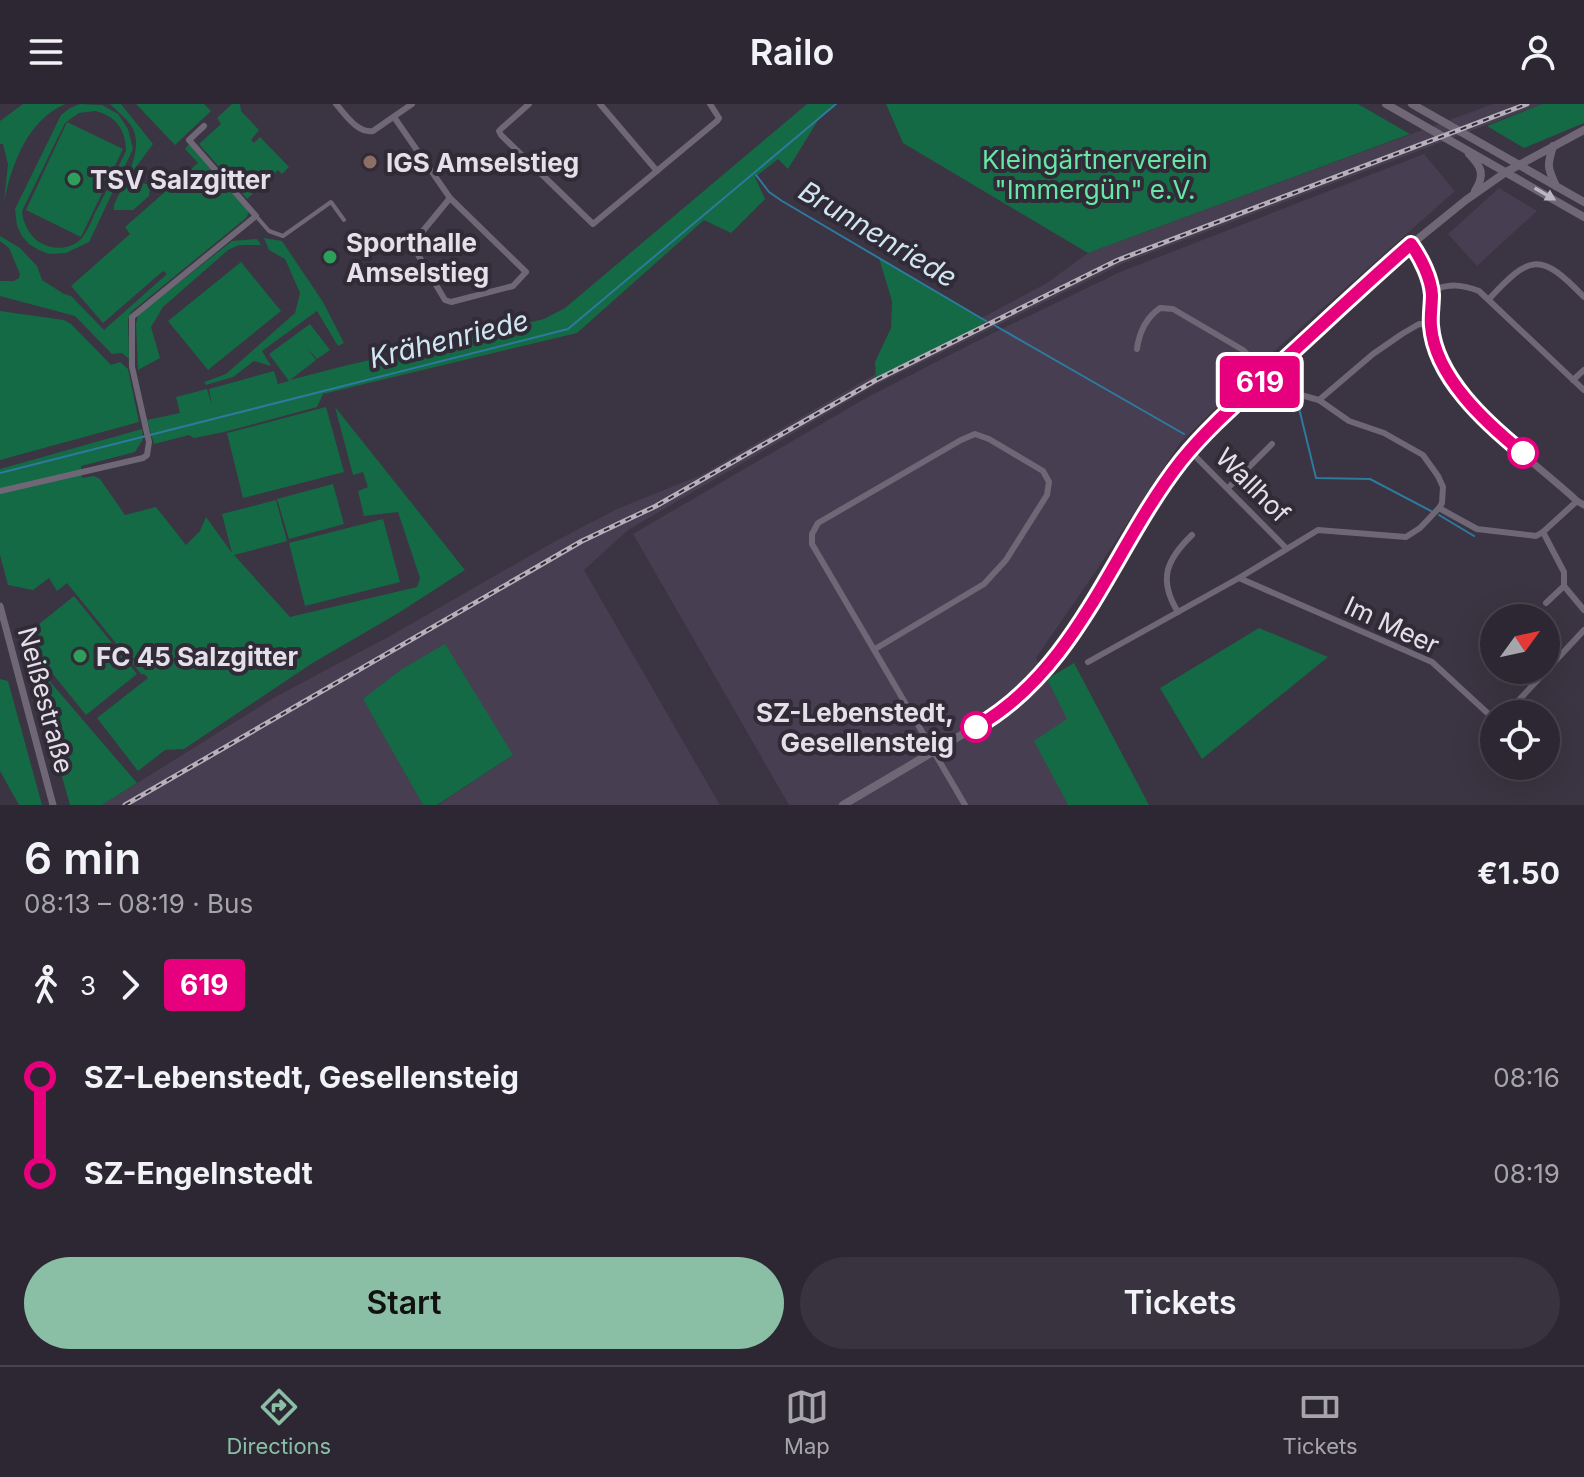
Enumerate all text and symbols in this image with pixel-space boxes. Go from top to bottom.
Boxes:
icon: menu [24,30,68,74]
text: Railo [750,30,834,74]
icon: person [1516,30,1560,74]
park label: Kleingärtnerverein "Immergün" e.V. [982,144,1208,205]
place label: IGS Amselstieg [386,147,579,178]
marker: IGS Amselstieg [361,153,379,171]
place label: TSV Salzgitter [90,164,271,195]
marker: TSV Salzgitter [65,170,83,188]
water label: Brunnenriede [793,173,963,295]
one-way arrow [1534,187,1556,201]
place label: Sporthalle Amselstieg [346,227,489,288]
marker: Sporthalle Amselstieg [321,248,339,266]
water label: Krähenriede [366,303,532,375]
line badge: 619 [1214,356,1306,408]
text: 619 [1236,365,1284,399]
unlabelled marker [1508,438,1538,468]
street label: Wallhof [1209,441,1297,529]
street label: Im Meer [1340,590,1444,660]
north arrow [1480,604,1560,684]
map controls [1480,604,1560,780]
street label: Neißestraße [12,624,80,776]
place label: FC 45 Salzgitter [96,641,298,672]
marker: FC 45 Salzgitter [71,647,89,665]
place label: SZ-Lebenstedt, Gesellensteig [756,697,954,758]
button: locate [1480,700,1560,780]
marker: SZ-Lebenstedt, Gesellensteig [961,712,991,742]
text: 6 min [24,831,141,885]
text: €1.50 [1477,855,1560,891]
text: 08:13 – 08:19 · Bus [24,888,253,919]
icon: walk [24,963,68,1007]
icon: forward [108,963,152,1007]
text: 619 [180,968,229,1002]
text: 3 [80,970,96,1001]
text: SZ-Lebenstedt, Gesellensteig [84,1059,519,1095]
text: 08:16 [1493,1062,1560,1093]
text: SZ-Engelnstedt [84,1155,313,1191]
text: 08:19 [1493,1158,1560,1189]
button: Start [24,1257,784,1349]
button: Tickets [800,1257,1560,1349]
tab: Directions [226,1385,331,1459]
tab: Map [784,1385,830,1459]
tab: Tickets [1283,1385,1358,1459]

